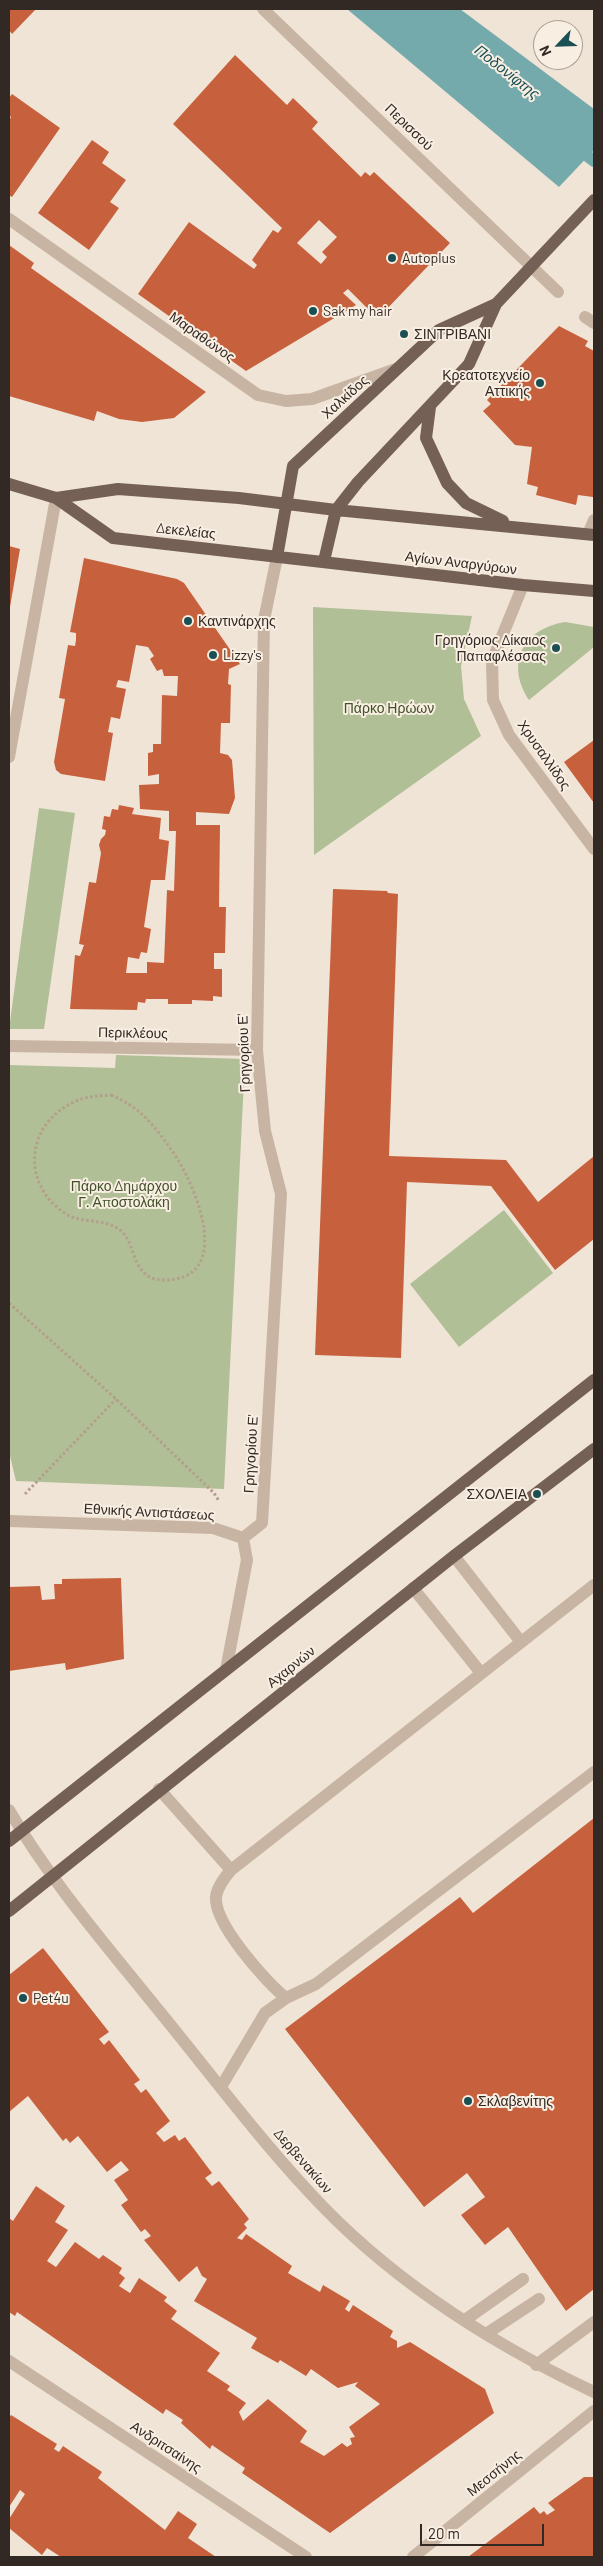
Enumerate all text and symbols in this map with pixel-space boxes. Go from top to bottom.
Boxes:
north arrow [533,20,583,70]
water label: Ποδονίφτης [471,41,543,103]
text: N [535,43,554,59]
street label: Περισσού [382,100,436,154]
place label: Autoplus [402,250,456,266]
marker: Autoplus [386,252,398,264]
place label: Sak my hair [323,303,392,319]
marker: Sak my hair [307,305,319,317]
street label: Μαραθώνος [166,308,238,366]
place label: ΣΙΝΤΡΙΒΑΝΙ [414,326,491,342]
marker: ΣΙΝΤΡΙΒΑΝΙ [398,328,410,340]
place label: Κρεατοτεχνείο Αττικής [442,367,530,400]
street label: Χαλκίδος [318,372,372,422]
marker: Κρεατοτεχνείο Αττικής [534,377,546,389]
street label: Δεκελείας [155,520,217,542]
street label: Αγίων Αναργύρων [404,548,518,578]
place label: Καντινάρχης [198,613,276,629]
marker: Καντινάρχης [182,615,194,627]
place label: Γρηγόριος Δίκαιος Παπαφλέσσας [435,632,546,664]
marker: Γρηγόριος Δίκαιος Παπαφλέσσας [550,642,562,654]
place label: Lizzy's [223,647,262,663]
marker: Lizzy's [207,649,219,661]
park label: Πάρκο Ηρώων [344,700,434,716]
street label: Χρυσαλλίδος [514,717,574,793]
street label: Γρηγορίου Ε' [234,1013,254,1093]
street label: Περικλέους [98,1024,168,1042]
park label: Πάρκο Δημάρχου Γ. Αποστολάκη [71,1178,177,1210]
street label: Γρηγορίου Ε' [241,1414,261,1494]
place label: ΣΧΟΛΕΙΑ [466,1486,527,1502]
marker: ΣΧΟΛΕΙΑ [531,1488,543,1500]
street label: Εθνικής Αντιστάσεως [83,1500,215,1524]
street label: Αχαρνών [264,1643,318,1691]
place label: Pet4u [33,1990,69,2006]
marker: Pet4u [17,1992,29,2004]
place label: Σκλαβενίτης [478,2093,553,2109]
marker: Σκλαβενίτης [462,2095,474,2107]
street label: Δερβενακίων [270,2125,336,2197]
street label: Ανδριτσαίνης [127,2418,205,2476]
street label: Μεσσήνης [464,2446,524,2500]
scale bar [423,2514,547,2546]
text: 20 m [428,2524,460,2542]

